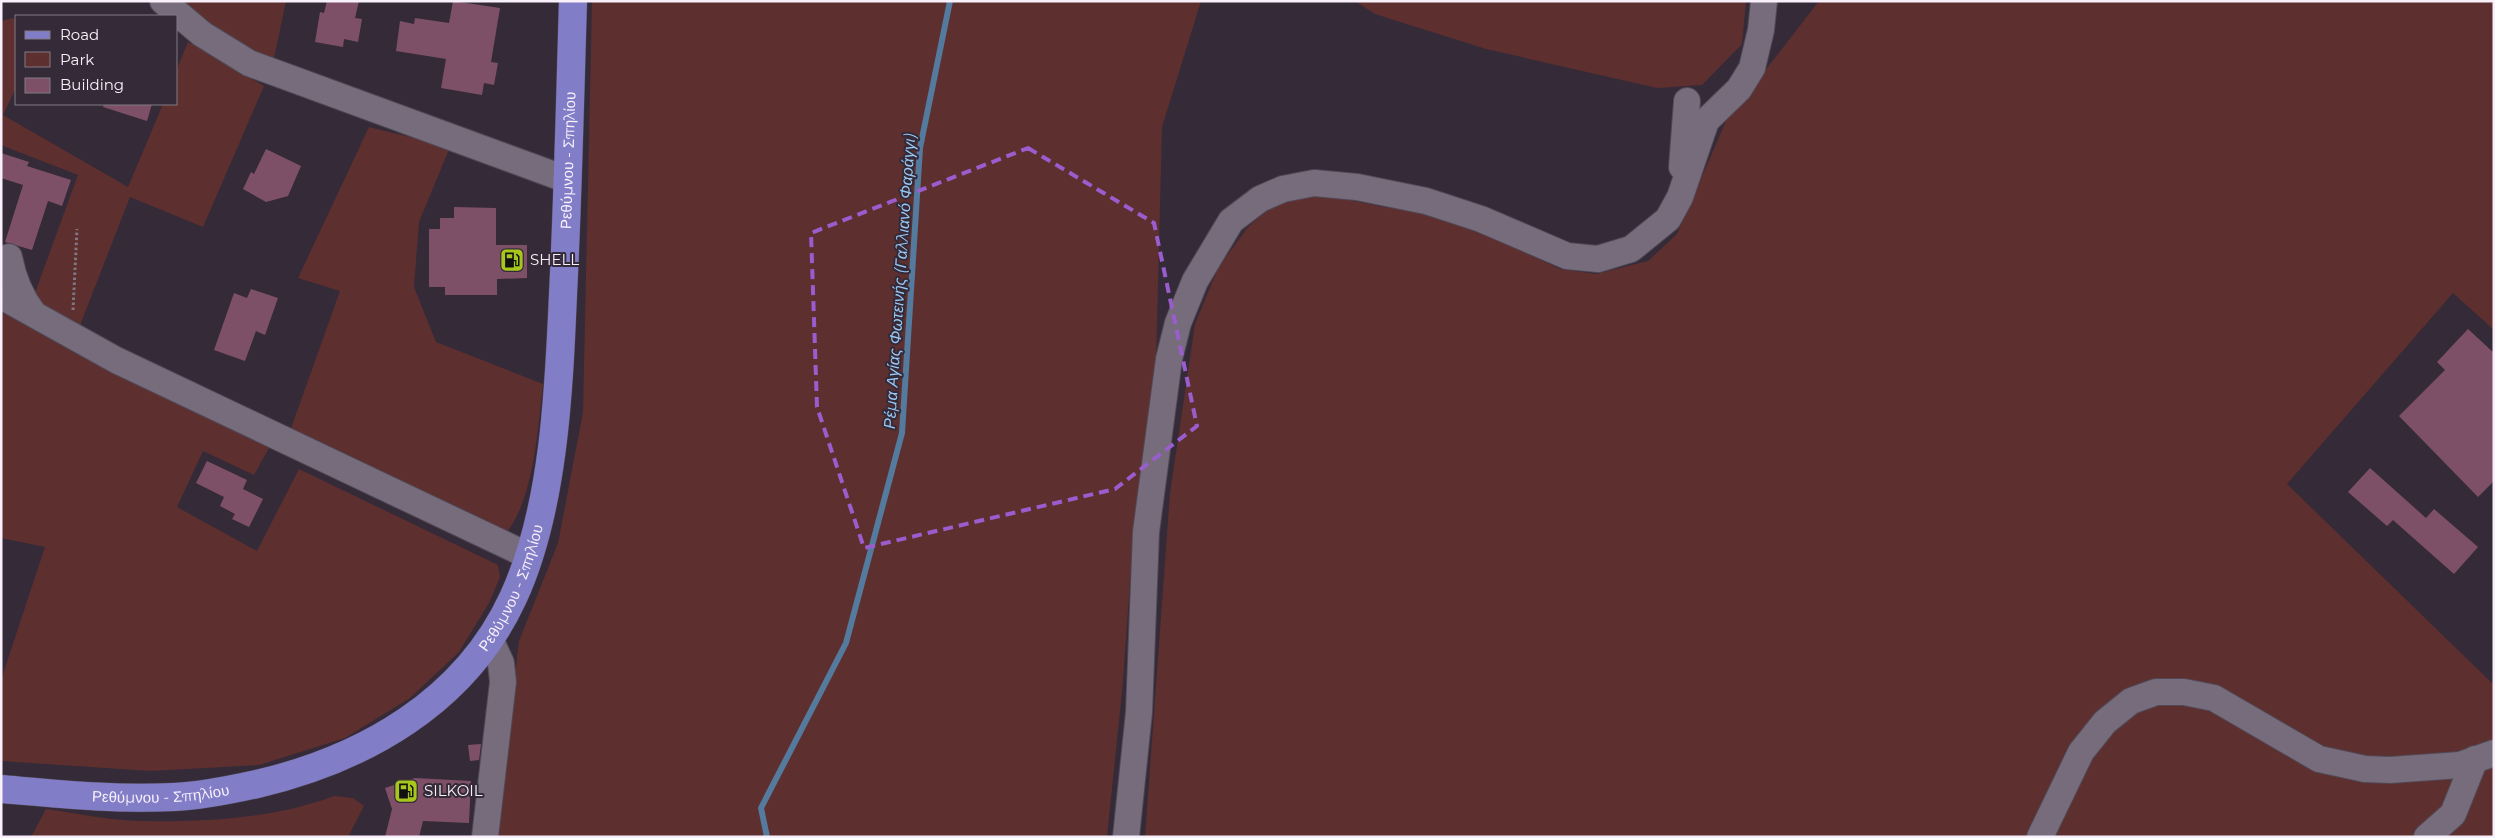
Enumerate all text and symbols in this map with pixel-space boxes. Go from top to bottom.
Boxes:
legend [15,15,178,105]
text: Road [60,25,99,44]
text: Park [60,50,94,69]
text: Building [60,75,124,94]
street label: Ρεθύμνου - Σπηλίου [556,91,579,230]
water label: Ρέμα Αγίας Φωτεινής (Γαλλιανό Φαράγγι) [880,133,919,429]
fuel station icon: SHELL [499,247,525,273]
place label: SHELL [530,250,579,269]
street label: Ρεθύμνου - Σπηλίου [474,522,547,655]
fuel station icon: SILKOIL [393,778,419,804]
street label: Ρεθύμνου - Σπηλίου [91,780,231,807]
place label: SILKOIL [424,781,483,800]

